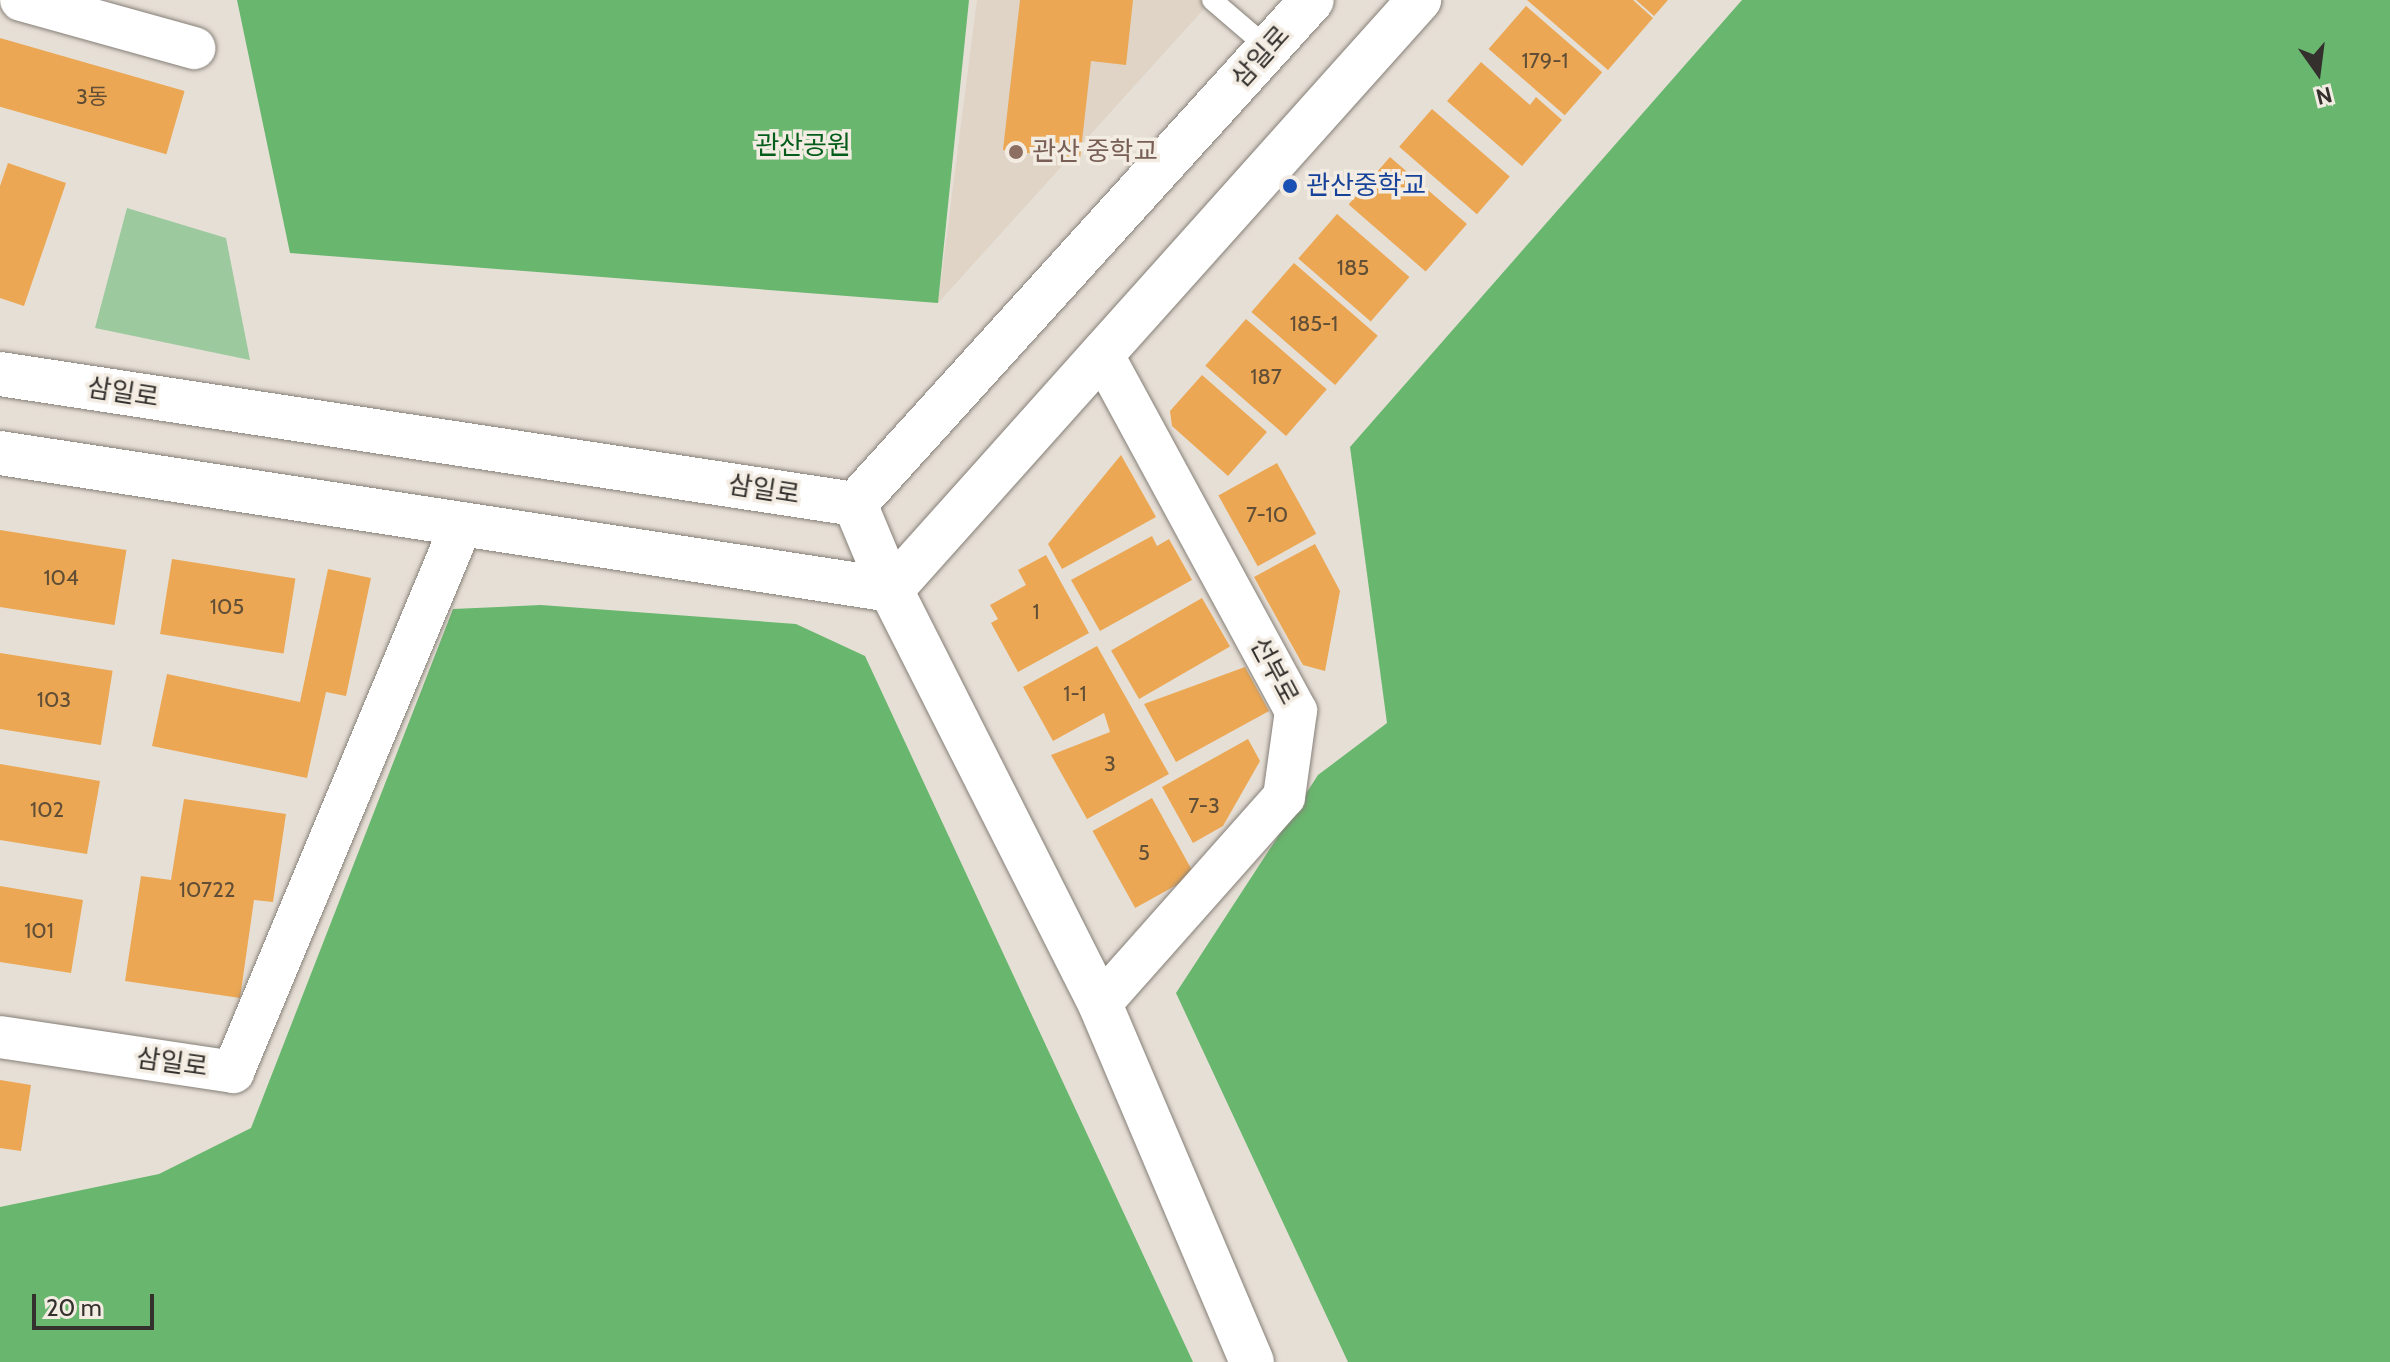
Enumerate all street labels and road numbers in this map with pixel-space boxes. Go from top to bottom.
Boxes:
street label: 삼일로 [1225,20,1297,94]
street label: 삼일로 [85,372,161,414]
street label: 삼일로 [726,469,802,511]
street label: 선부로 [1243,632,1305,710]
street label: 삼일로 [134,1043,210,1083]

